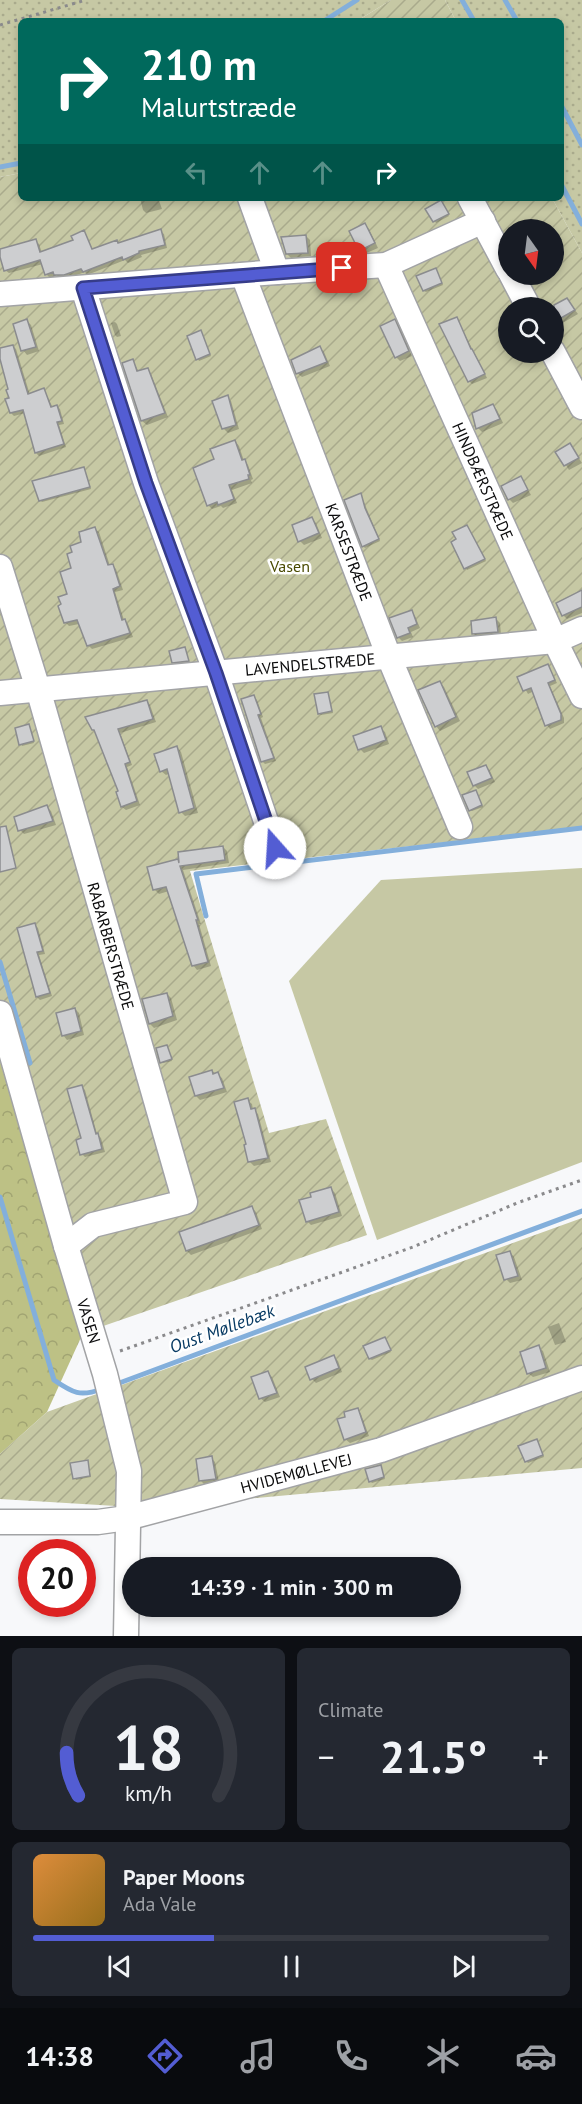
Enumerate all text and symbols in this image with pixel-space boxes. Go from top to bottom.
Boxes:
text: 210 m [141,37,257,92]
icon: right [42,42,120,120]
text: Malurtstræde [141,90,297,124]
icon: left [180,156,213,189]
icon: ahead [243,156,276,189]
icon: ahead [306,156,339,189]
icon: right [369,156,402,189]
north arrow [498,219,564,285]
map controls [498,219,564,363]
pin [316,242,367,293]
icon: arrive [325,251,358,284]
button: search [498,297,564,363]
street label: HINDBÆRSTRÆDE [448,419,518,543]
street label: KARSESTRÆDE [321,500,377,604]
park label: Vasen [269,556,310,576]
street label: LAVENDELSTRÆDE [244,648,376,680]
position arrow [243,816,307,880]
street label: RABARBERSTRÆDE [83,880,139,1012]
street label: VASEN [72,1295,105,1346]
water label: Oust Møllebæk [166,1299,278,1358]
street label: HVIDEMØLLEVEJ [238,1449,354,1497]
speed limit sign: 20 [18,1539,96,1617]
text: 14:39 · 1 min · 300 m [190,1573,393,1601]
text: Climate [318,1697,384,1723]
text: 18 [113,1706,184,1787]
text: 21.5° [380,1727,487,1785]
text: − [318,1735,335,1778]
text: + [532,1735,549,1778]
text: km/h [125,1779,172,1807]
text: Paper Moons [123,1863,245,1891]
text: Ada Vale [123,1891,196,1917]
icon: previous [103,1950,136,1983]
icon: pause [275,1950,308,1983]
icon: next [447,1950,480,1983]
icon: directions [144,2035,186,2077]
icon: music [237,2035,279,2077]
icon: phone [330,2035,372,2077]
icon: climate [422,2035,464,2077]
icon: car [515,2035,557,2077]
text: 14:38 [25,2039,94,2073]

